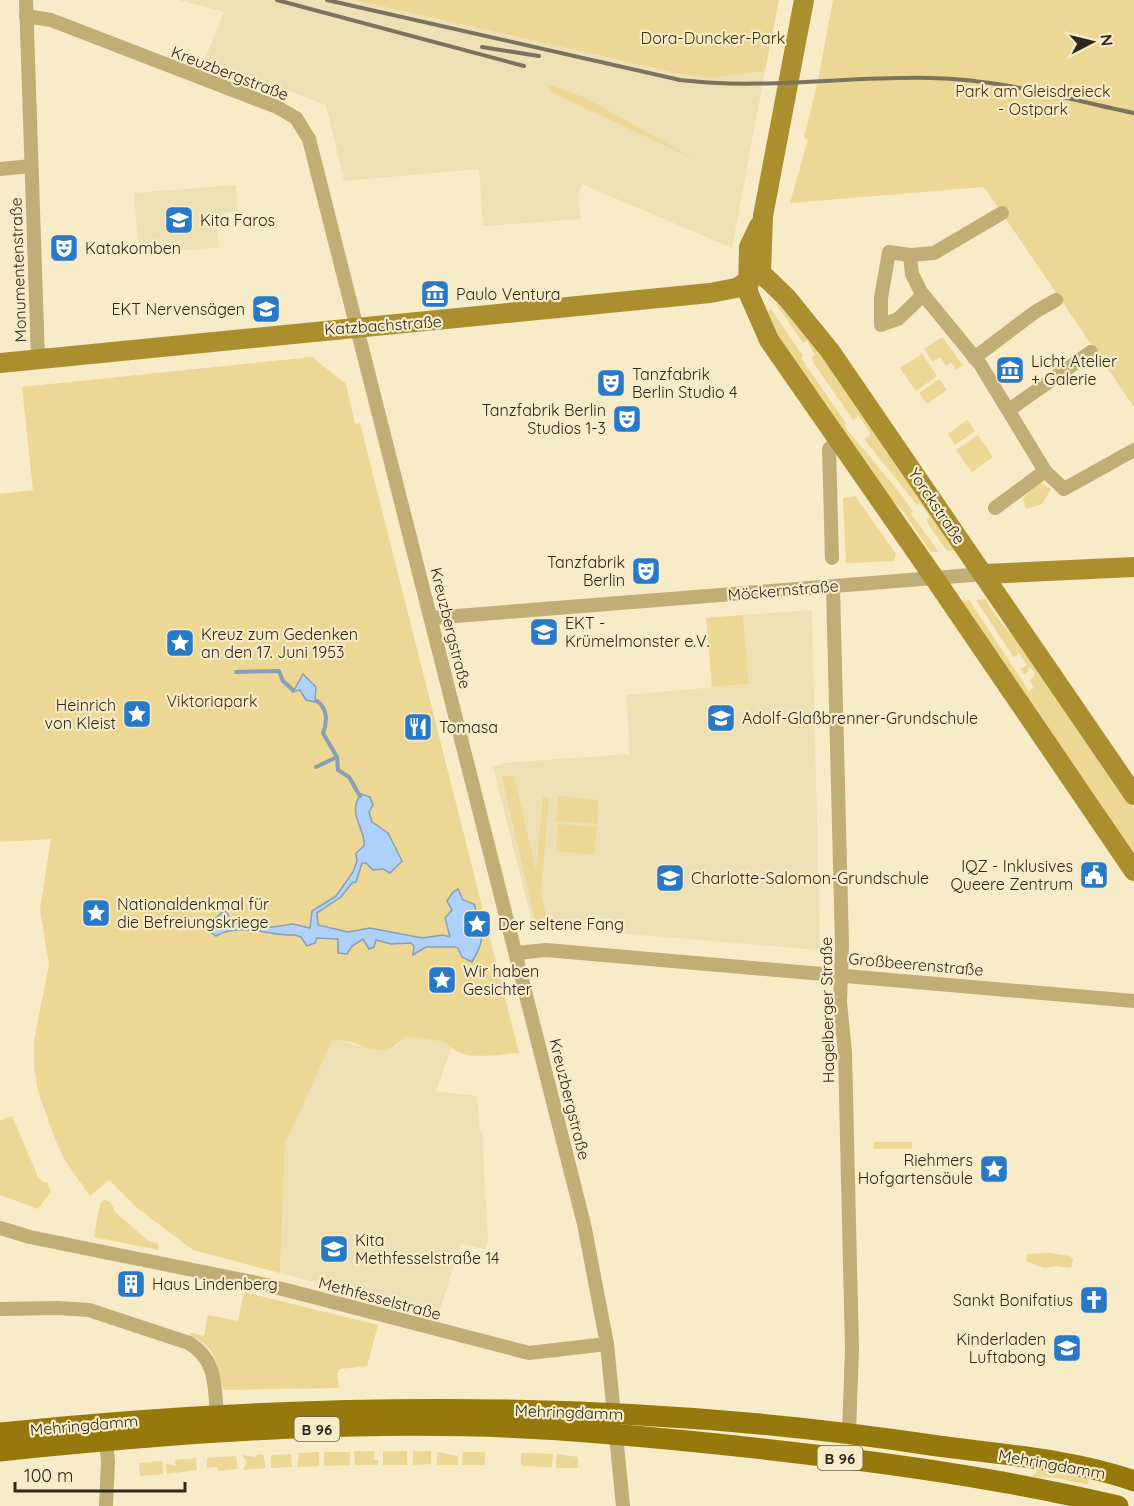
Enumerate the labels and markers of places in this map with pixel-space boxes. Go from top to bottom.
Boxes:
school or university icon: Kita Faros [163,204,195,236]
place label: Kita Faros [200,210,275,230]
theatre icon: Katakomben [48,232,80,264]
place label: Katakomben [85,238,181,258]
museum icon: Paulo Ventura [419,278,451,310]
place label: Paulo Ventura [456,284,560,304]
school or university icon: EKT Nervensägen [250,293,282,325]
place label: EKT Nervensägen [111,299,245,319]
place label: Licht Atelier + Galerie [1031,351,1117,389]
museum icon: Licht Atelier + Galerie [994,354,1026,386]
place label: Tanzfabrik Berlin Studio 4 [632,364,737,402]
theatre icon: Tanzfabrik Berlin Studio 4 [595,367,627,399]
place label: Tanzfabrik Berlin Studios 1-3 [482,400,606,438]
theatre icon: Tanzfabrik Berlin Studios 1-3 [611,403,643,435]
place label: Tanzfabrik Berlin [547,552,625,590]
theatre icon: Tanzfabrik Berlin [630,555,662,587]
place label: EKT - Krümelmonster e.V. [565,613,710,651]
school or university icon: EKT - Krümelmonster e.V. [528,616,560,648]
place label: Kreuz zum Gedenken an den 17. Juni 1953 [201,624,358,662]
place icon: Kreuz zum Gedenken an den 17. Juni 1953 [164,627,196,659]
place label: Heinrich von Kleist [45,695,116,733]
place icon: Heinrich von Kleist [121,698,153,730]
school or university icon: Adolf-Glaßbrenner-Grundschule [705,702,737,734]
place label: Adolf-Glaßbrenner-Grundschule [742,708,978,728]
restaurant icon: Tomasa [402,711,434,743]
place label: Tomasa [439,717,498,737]
place label: IQZ - Inklusives Queere Zentrum [950,856,1073,894]
public building icon: IQZ - Inklusives Queere Zentrum [1078,859,1110,891]
school or university icon: Charlotte-Salomon-Grundschule [654,862,686,894]
place label: Charlotte-Salomon-Grundschule [691,868,929,888]
place label: Nationaldenkmal für die Befreiungskriege [117,894,269,932]
place icon: Nationaldenkmal für die Befreiungskriege [80,897,112,929]
place icon: Der seltene Fang [461,908,493,940]
place label: Der seltene Fang [498,914,624,934]
place label: Wir haben Gesichter [463,961,539,999]
place icon: Wir haben Gesichter [426,964,458,996]
place label: Riehmers Hofgartensäule [858,1150,973,1188]
place icon: Riehmers Hofgartensäule [978,1153,1010,1185]
place label: Kita Methfesselstraße 14 [355,1230,500,1268]
school or university icon: Kita Methfesselstraße 14 [318,1233,350,1265]
building icon: Haus Lindenberg [115,1268,147,1300]
place label: Haus Lindenberg [152,1274,278,1294]
church icon: Sankt Bonifatius [1078,1284,1110,1316]
place label: Sankt Bonifatius [953,1290,1073,1310]
place label: Kinderladen Luftabong [956,1329,1046,1367]
school or university icon: Kinderladen Luftabong [1051,1332,1083,1364]

